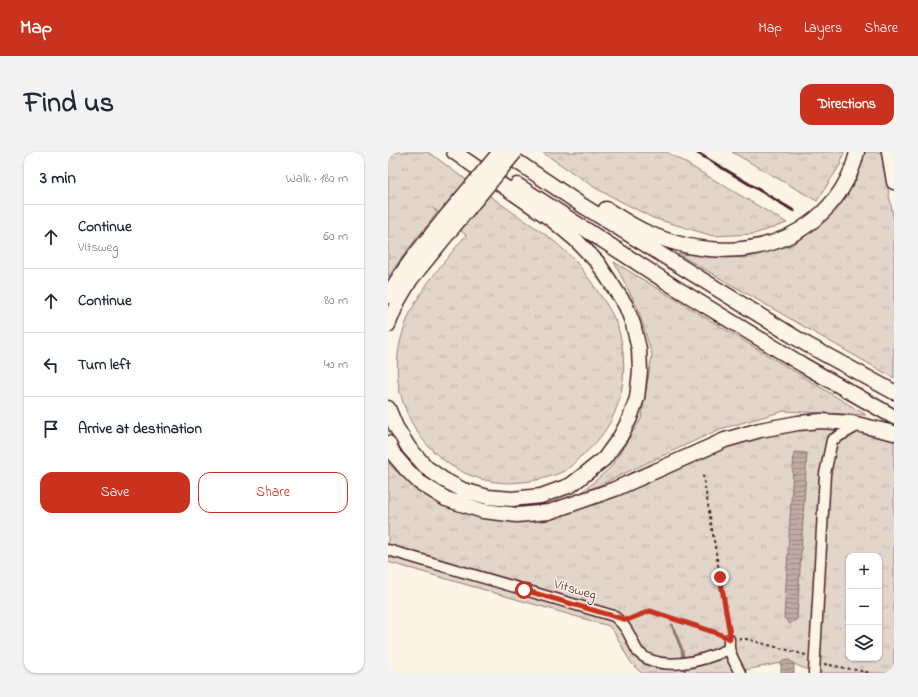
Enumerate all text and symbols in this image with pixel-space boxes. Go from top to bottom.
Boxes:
text: Map [20,15,52,42]
text: Map [758,18,782,39]
text: Layers [804,18,842,39]
text: Share [864,18,898,39]
text: Find us [24,84,114,125]
button: Directions [800,84,894,125]
text: 3 min [40,166,76,191]
text: Walk · 180 m [286,169,348,188]
text: Continue [78,216,132,238]
icon: ahead [40,226,62,248]
text: 60 m [323,227,348,246]
text: Vitsweg [78,238,118,257]
icon: ahead [40,290,62,312]
text: Continue [78,290,132,312]
text: 80 m [324,291,348,310]
icon: left [40,354,62,376]
text: Turn left [78,354,131,376]
text: 40 m [324,355,348,374]
icon: arrive [40,418,62,440]
text: Arrive at destination [78,418,202,440]
button: Save [40,472,190,513]
button: Share [198,472,348,513]
map controls [846,553,882,661]
button: + [846,553,882,589]
route end [711,568,729,586]
street label: Vitsweg [550,574,599,607]
route start [515,581,533,599]
button: − [846,589,882,625]
button: layers [846,625,882,661]

